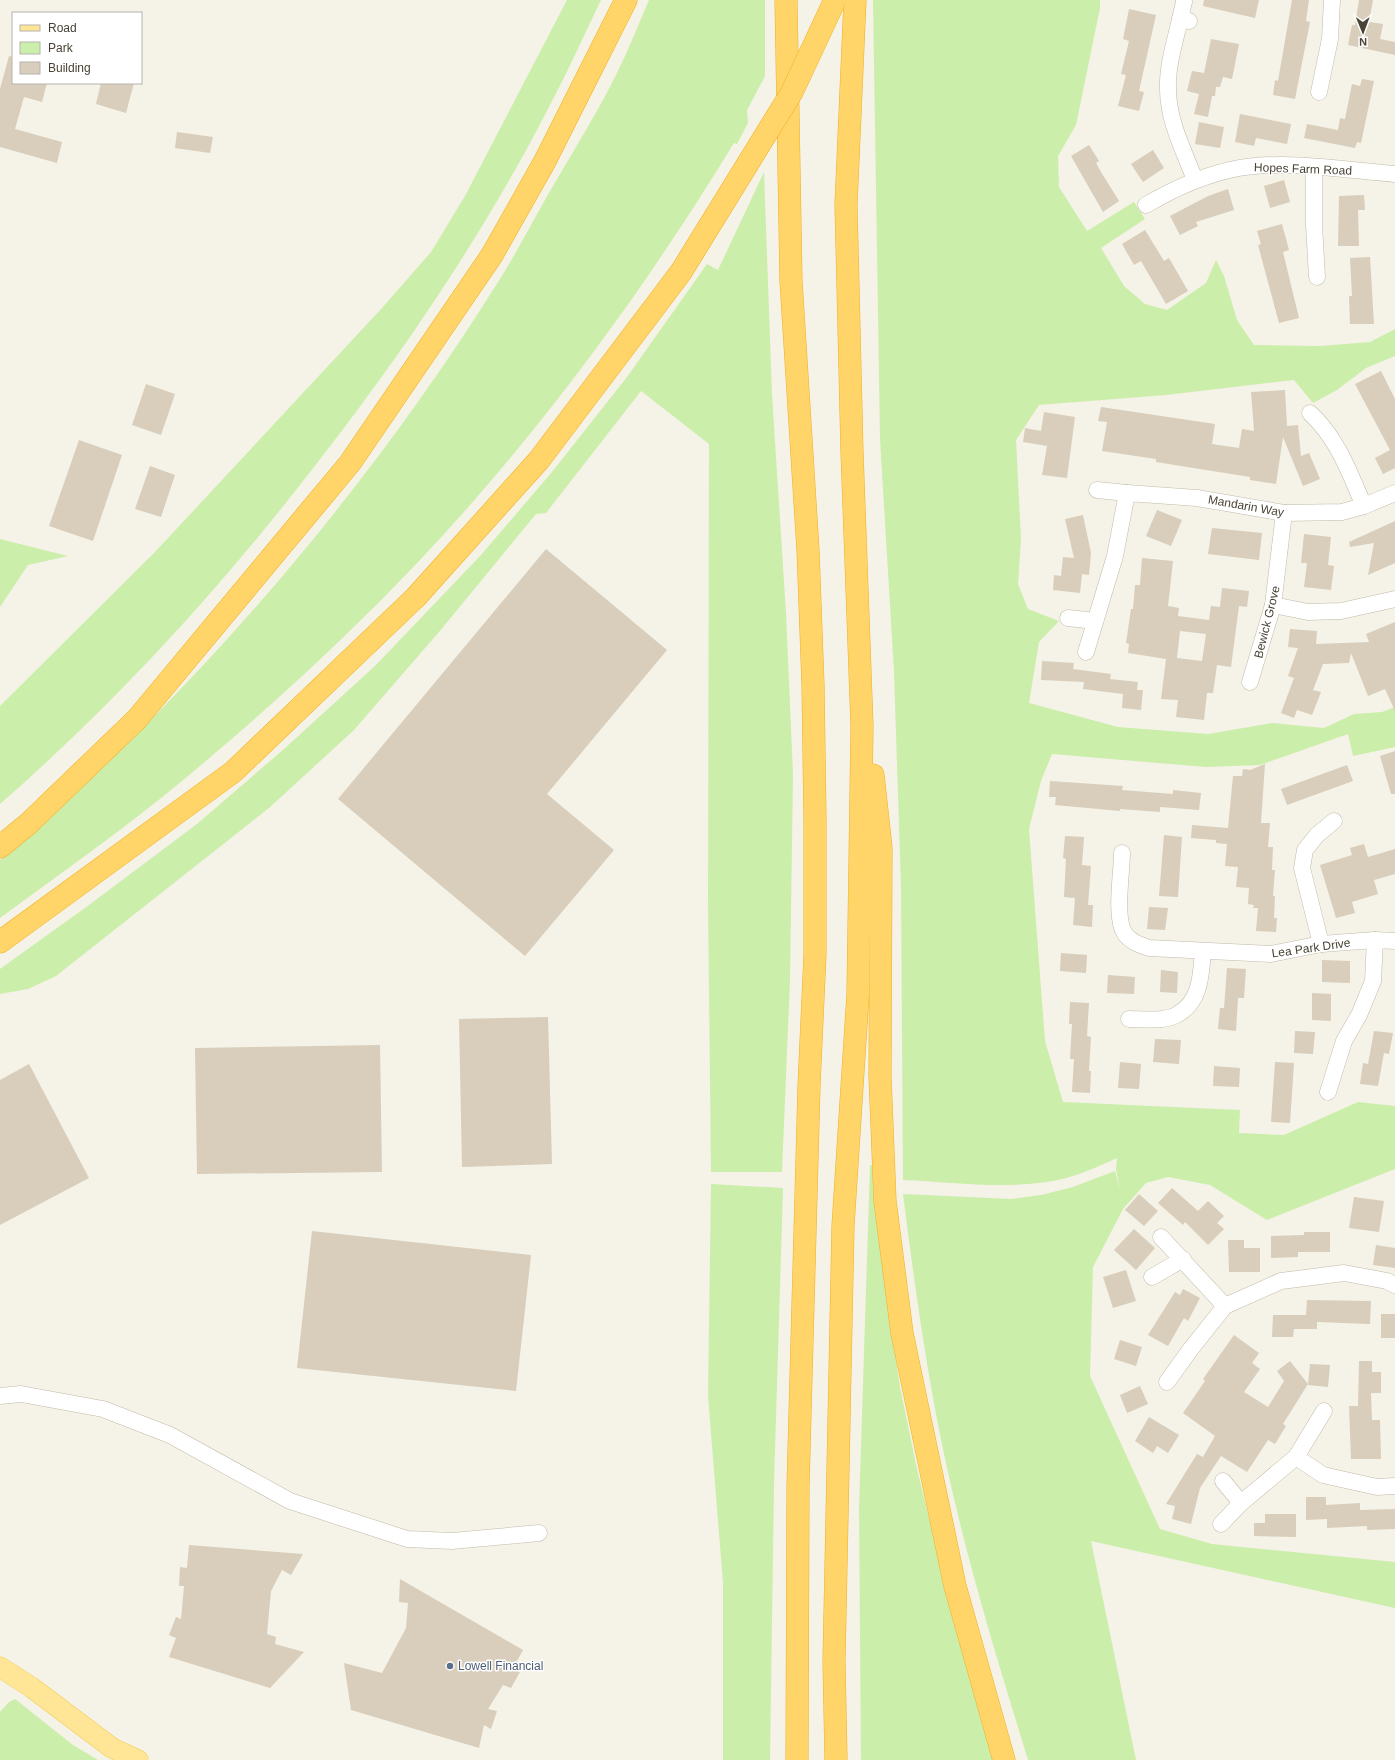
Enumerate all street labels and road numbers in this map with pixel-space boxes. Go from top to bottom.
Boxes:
street label: Hopes Farm Road [1254,160,1352,178]
street label: Mandarin Way [1207,492,1285,520]
street label: Bewick Grove [1251,584,1283,660]
street label: Lea Park Drive [1271,936,1352,960]

